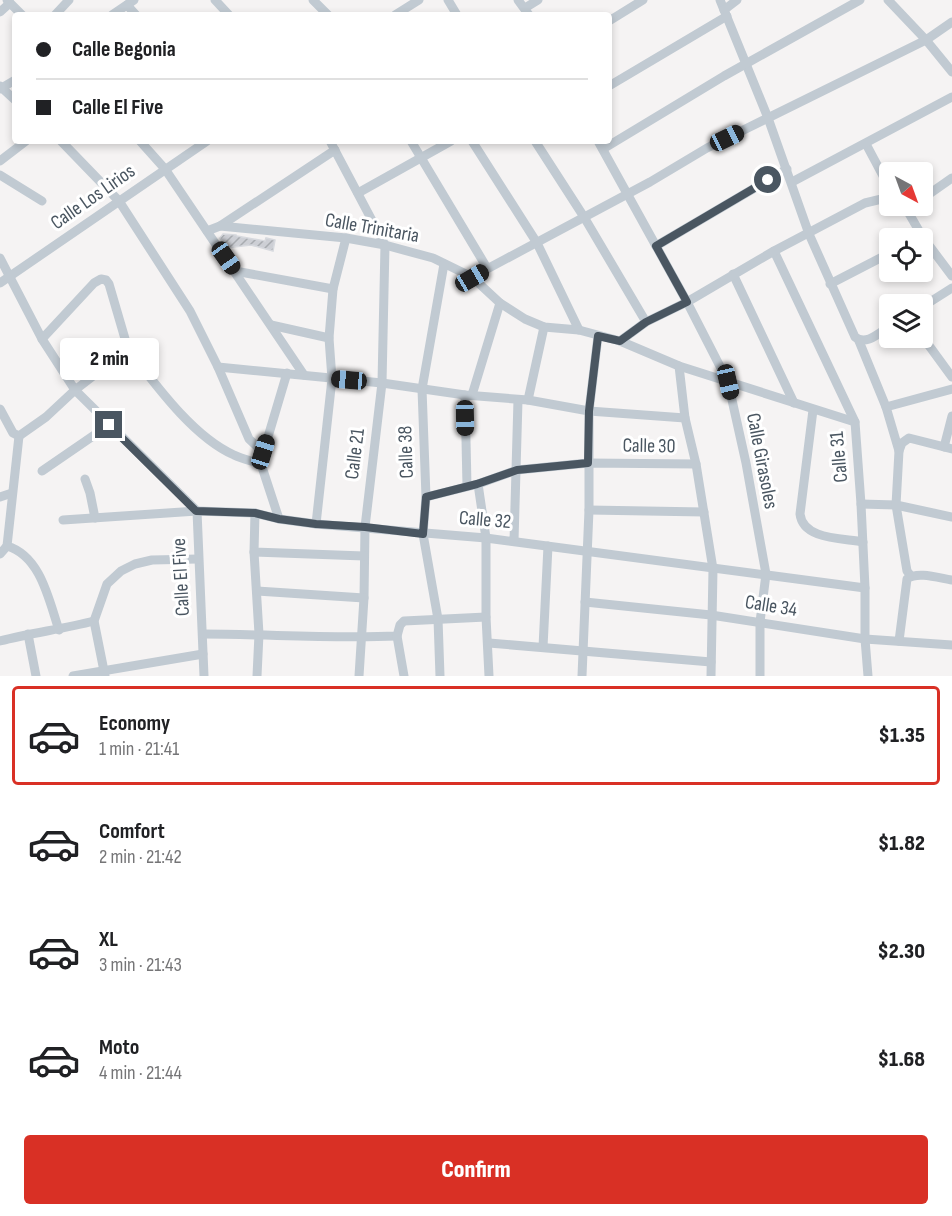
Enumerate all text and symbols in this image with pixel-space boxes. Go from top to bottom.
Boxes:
text: Calle Begonia [72,36,176,63]
text: Calle El Five [72,94,163,121]
car [707,122,747,154]
street label: Calle Los Lirios [46,159,140,235]
north arrow [879,162,933,216]
map controls [879,162,933,348]
route start [754,166,781,193]
street label: Calle Trinitaria [323,208,421,248]
button: locate [879,228,933,282]
car [208,238,244,278]
car [452,261,492,295]
button: layers [879,294,933,348]
callout: 2 min [60,338,158,380]
text: 2 min [90,347,129,371]
car [715,362,741,402]
car [330,369,368,391]
car [456,400,474,436]
route end [95,411,122,438]
street label: Calle Girasoles [741,411,783,511]
street label: Calle 38 [393,425,419,479]
street label: Calle 21 [340,427,370,481]
street label: Calle 31 [825,430,853,484]
car [249,432,277,472]
street label: Calle 30 [622,434,676,458]
street label: Calle 32 [458,506,512,534]
street label: Calle El Five [167,537,195,617]
street label: Calle 34 [743,590,799,622]
icon: car [27,709,81,763]
text: Economy [99,710,170,737]
text: $1.35 [879,722,925,749]
text: 1 min · 21:41 [99,737,179,761]
icon: car [27,817,81,871]
text: Comfort [99,818,165,845]
text: $1.82 [878,830,925,857]
text: 2 min · 21:42 [99,845,182,869]
icon: car [27,925,81,979]
text: XL [99,926,118,953]
text: $2.30 [877,938,925,965]
text: 3 min · 21:43 [99,953,182,977]
icon: car [27,1033,81,1087]
text: Moto [99,1034,139,1061]
text: $1.68 [878,1046,925,1073]
text: 4 min · 21:44 [99,1061,182,1085]
button: Confirm [24,1135,928,1204]

